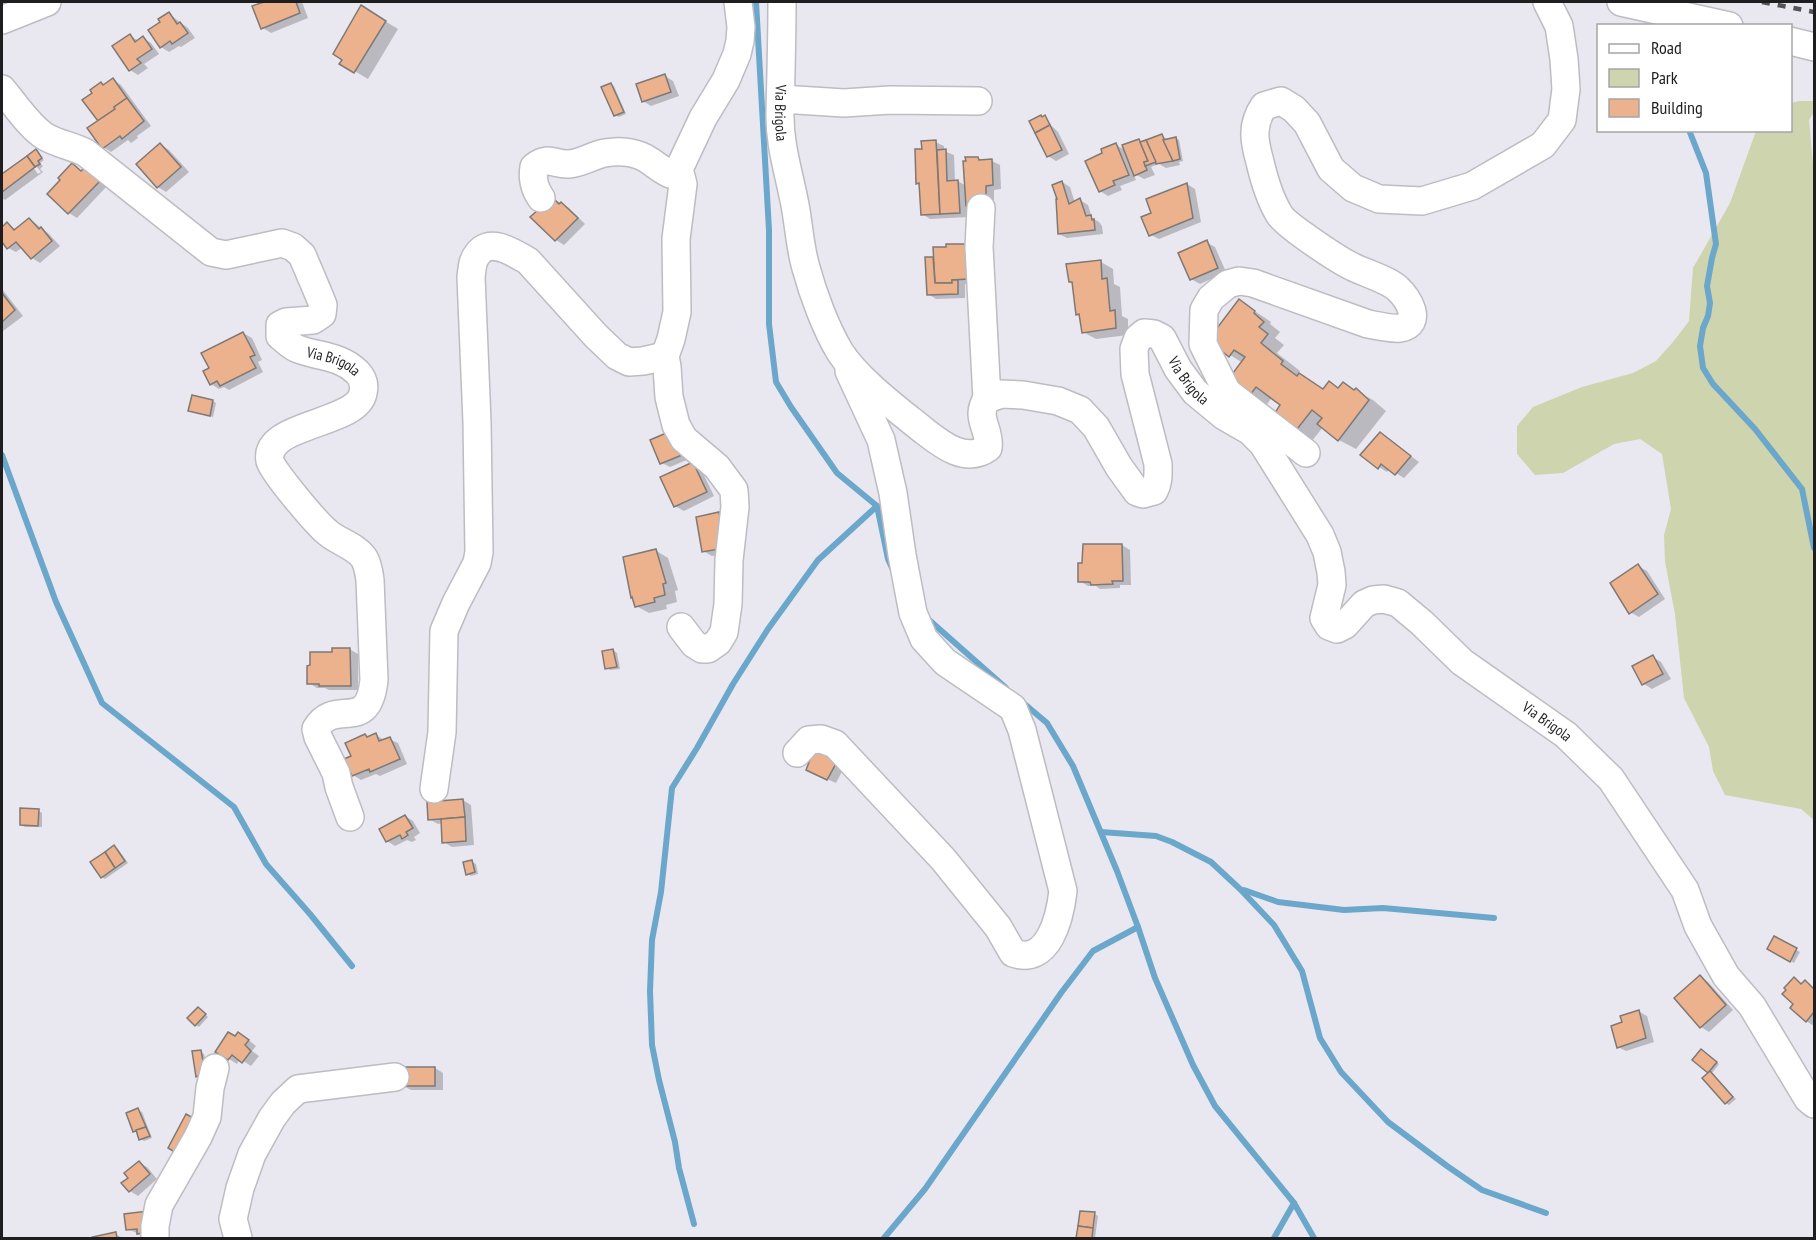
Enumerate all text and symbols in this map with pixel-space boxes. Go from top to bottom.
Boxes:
legend [1597,24,1792,132]
text: Road [1651,36,1682,59]
text: Park [1651,66,1678,89]
street label: Via Brigola [771,83,792,142]
text: Building [1651,96,1703,119]
street label: Via Brigola [304,342,365,380]
street label: Via Brigola [1164,352,1213,409]
street label: Via Brigola [1518,697,1577,745]

